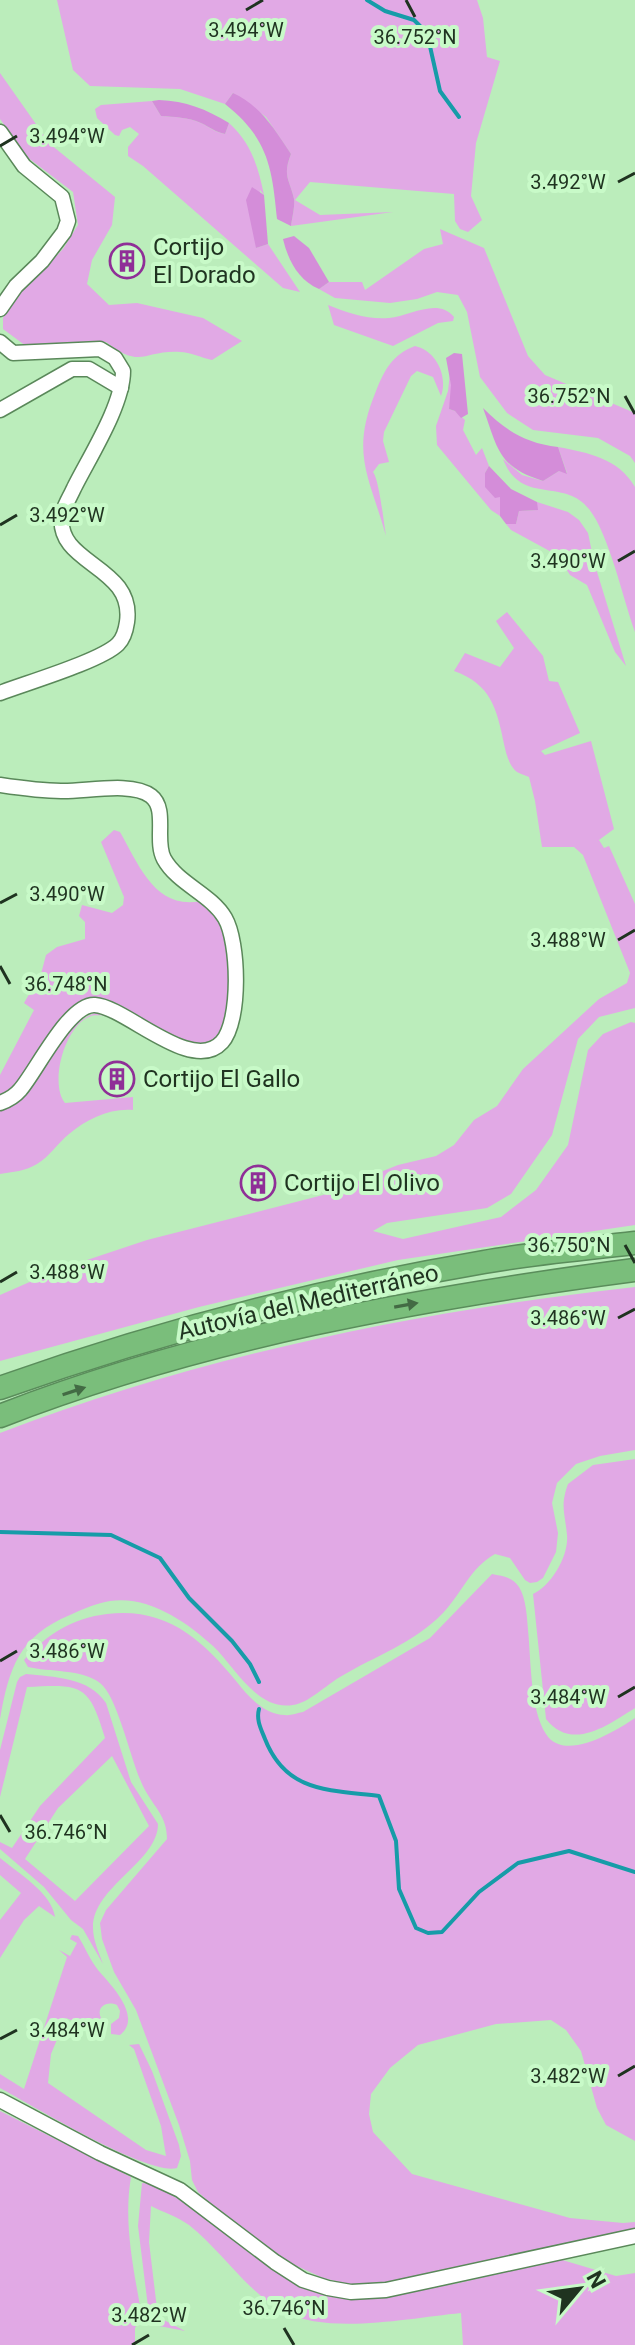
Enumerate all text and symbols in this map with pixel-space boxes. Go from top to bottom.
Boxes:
text: 3.494°W [208,18,284,42]
text: 36.752°N [373,25,457,49]
text: 3.494°W [29,124,105,148]
text: 3.492°W [530,170,606,194]
place label: Cortijo El Dorado [153,233,256,289]
building icon: Cortijo El Dorado [108,242,146,280]
text: 36.752°N [527,384,611,408]
text: 3.492°W [29,503,105,527]
text: 3.490°W [530,549,606,573]
text: 3.490°W [29,882,105,906]
text: 3.488°W [530,928,606,952]
text: 36.748°N [24,972,108,996]
building icon: Cortijo El Gallo [98,1060,136,1098]
place label: Cortijo El Gallo [143,1065,300,1093]
building icon: Cortijo El Olivo [239,1164,277,1202]
place label: Cortijo El Olivo [284,1169,440,1197]
text: 36.750°N [527,1233,611,1257]
street label: Autovía del Mediterráneo [175,1258,441,1346]
text: 3.488°W [29,1260,105,1284]
one-way arrow [394,1298,419,1310]
text: 3.486°W [530,1306,606,1330]
one-way arrow [62,1384,86,1396]
text: 3.486°W [29,1639,105,1663]
text: 3.484°W [530,1685,606,1709]
text: 36.746°N [24,1820,108,1844]
text: 3.484°W [29,2018,105,2042]
text: 3.482°W [530,2064,606,2088]
north arrow [539,2249,619,2329]
text: N [581,2267,611,2292]
text: 36.746°N [242,2296,326,2320]
text: 3.482°W [111,2303,187,2327]

